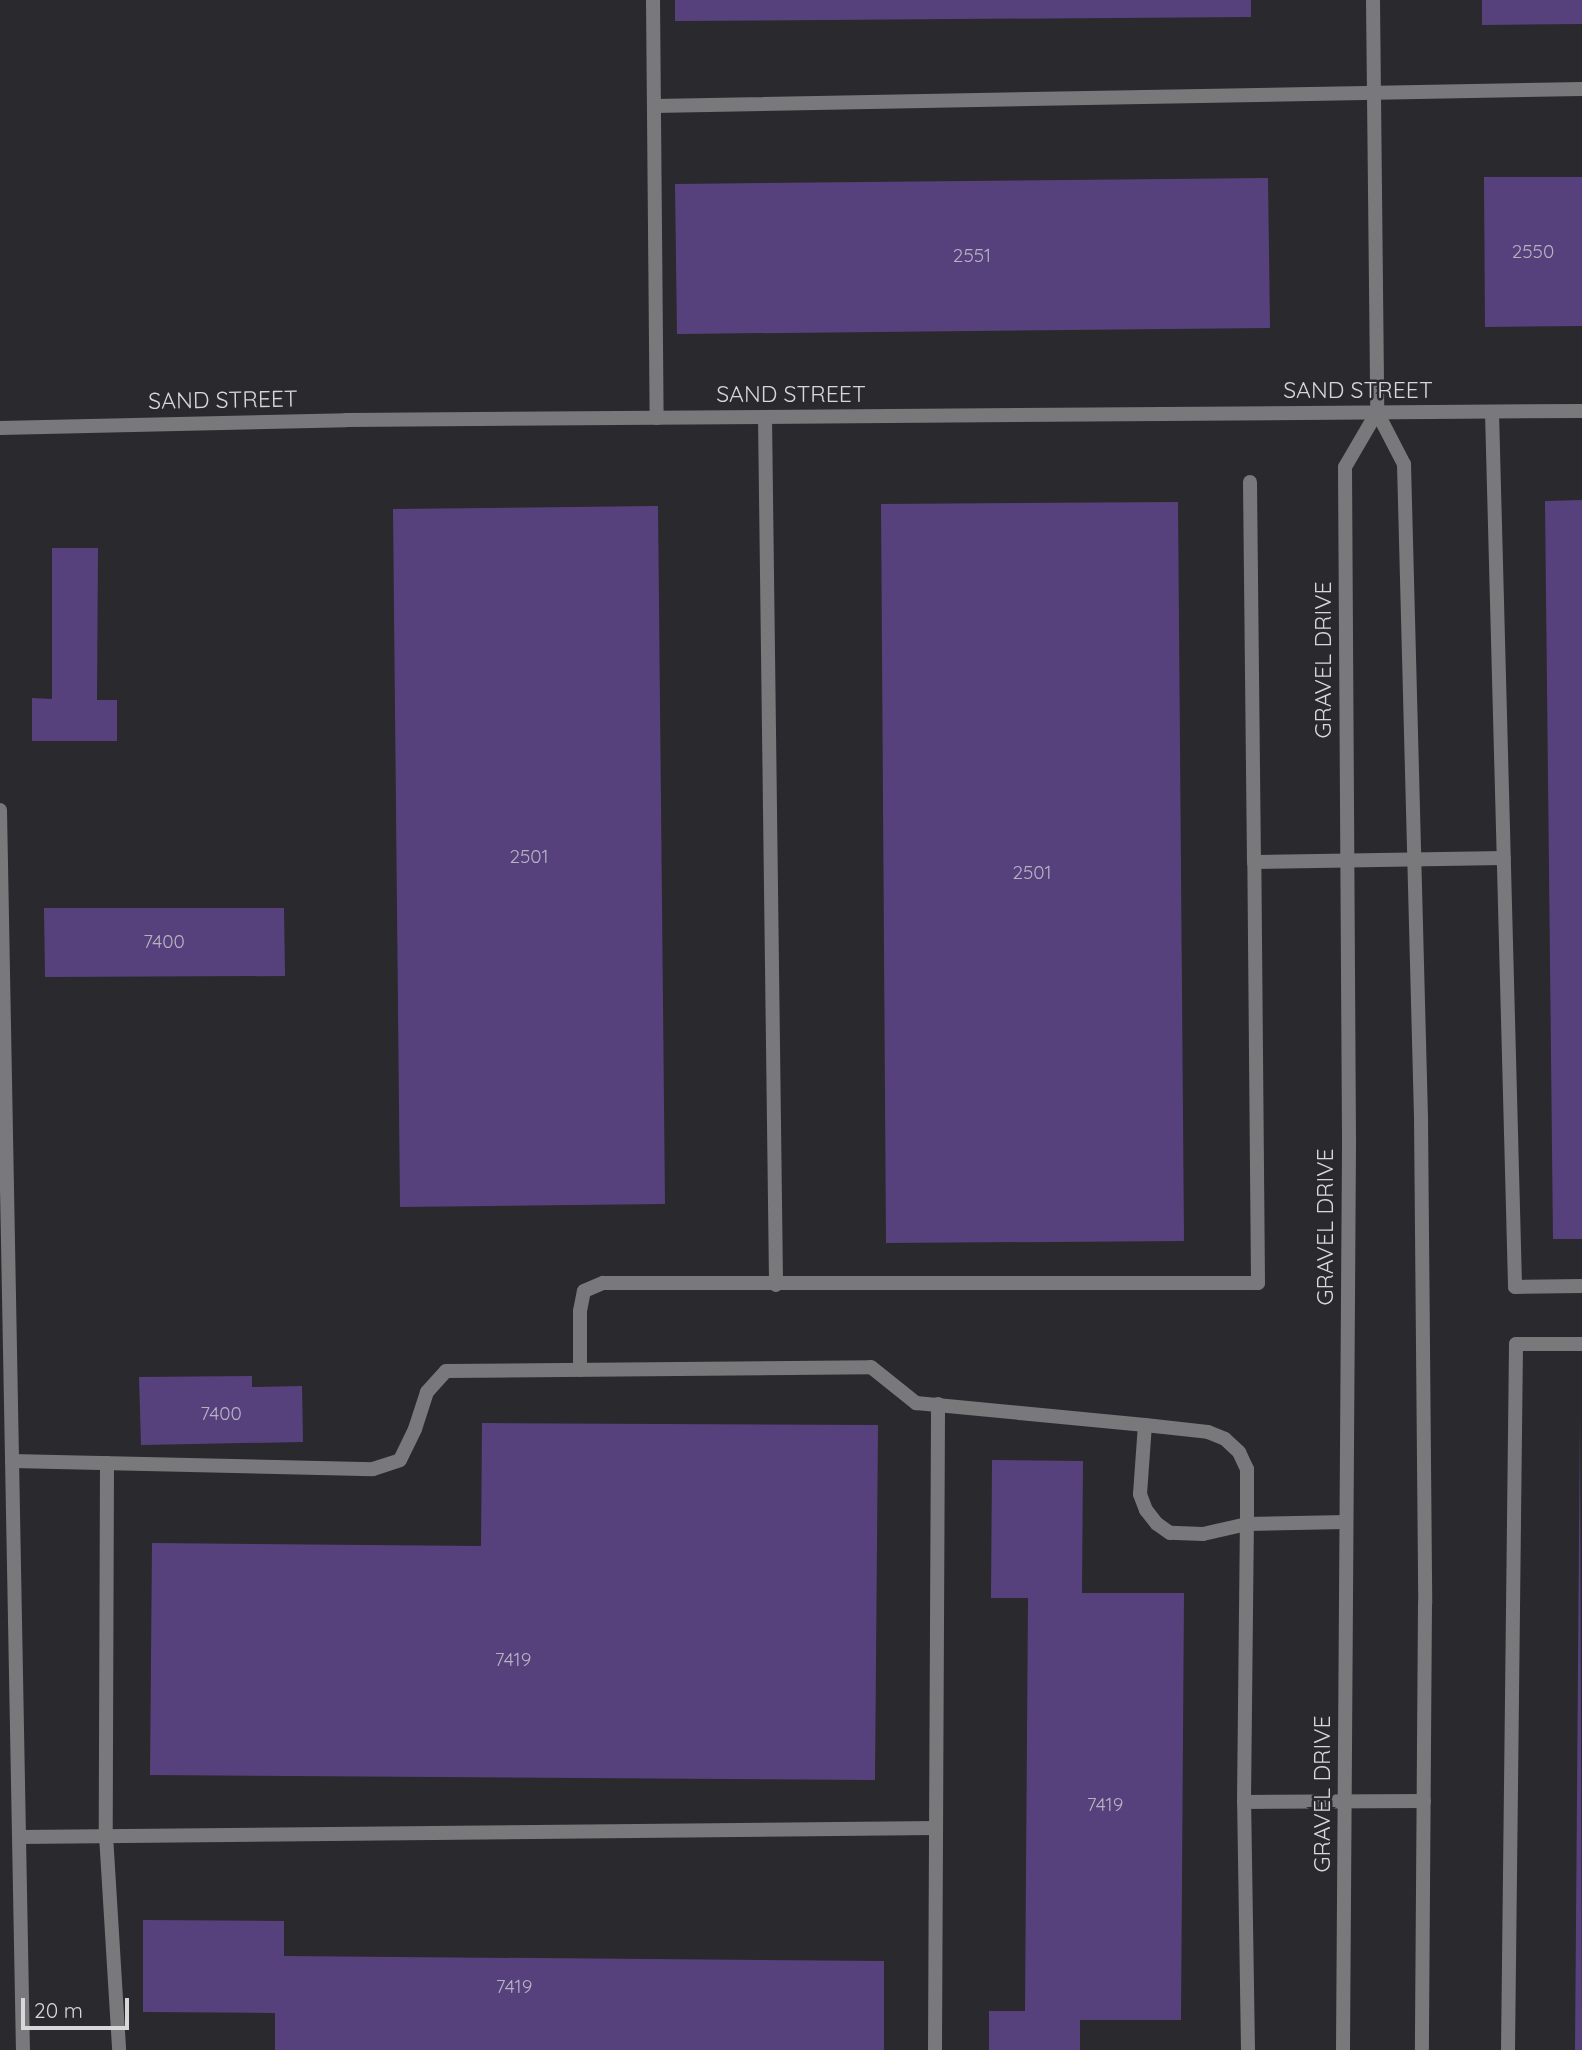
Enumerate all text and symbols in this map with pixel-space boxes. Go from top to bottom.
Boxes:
house number: 2550 [1512,241,1554,263]
house number: 2551 [953,245,991,267]
street label: SAND STREET [1283,376,1433,404]
street label: SAND STREET [716,380,866,408]
street label: SAND STREET [148,385,298,415]
street label: GRAVEL DRIVE [1309,581,1337,739]
house number: 2501 [509,846,549,868]
house number: 2501 [1012,862,1052,884]
house number: 7400 [143,931,185,953]
street label: GRAVEL DRIVE [1311,1148,1339,1306]
house number: 7400 [200,1403,242,1425]
house number: 7419 [495,1649,531,1671]
street label: GRAVEL DRIVE [1308,1715,1336,1873]
house number: 7419 [1087,1794,1123,1816]
house number: 7419 [496,1976,532,1998]
scale bar [24,1983,133,2027]
text: 20 m [34,1997,83,2023]

